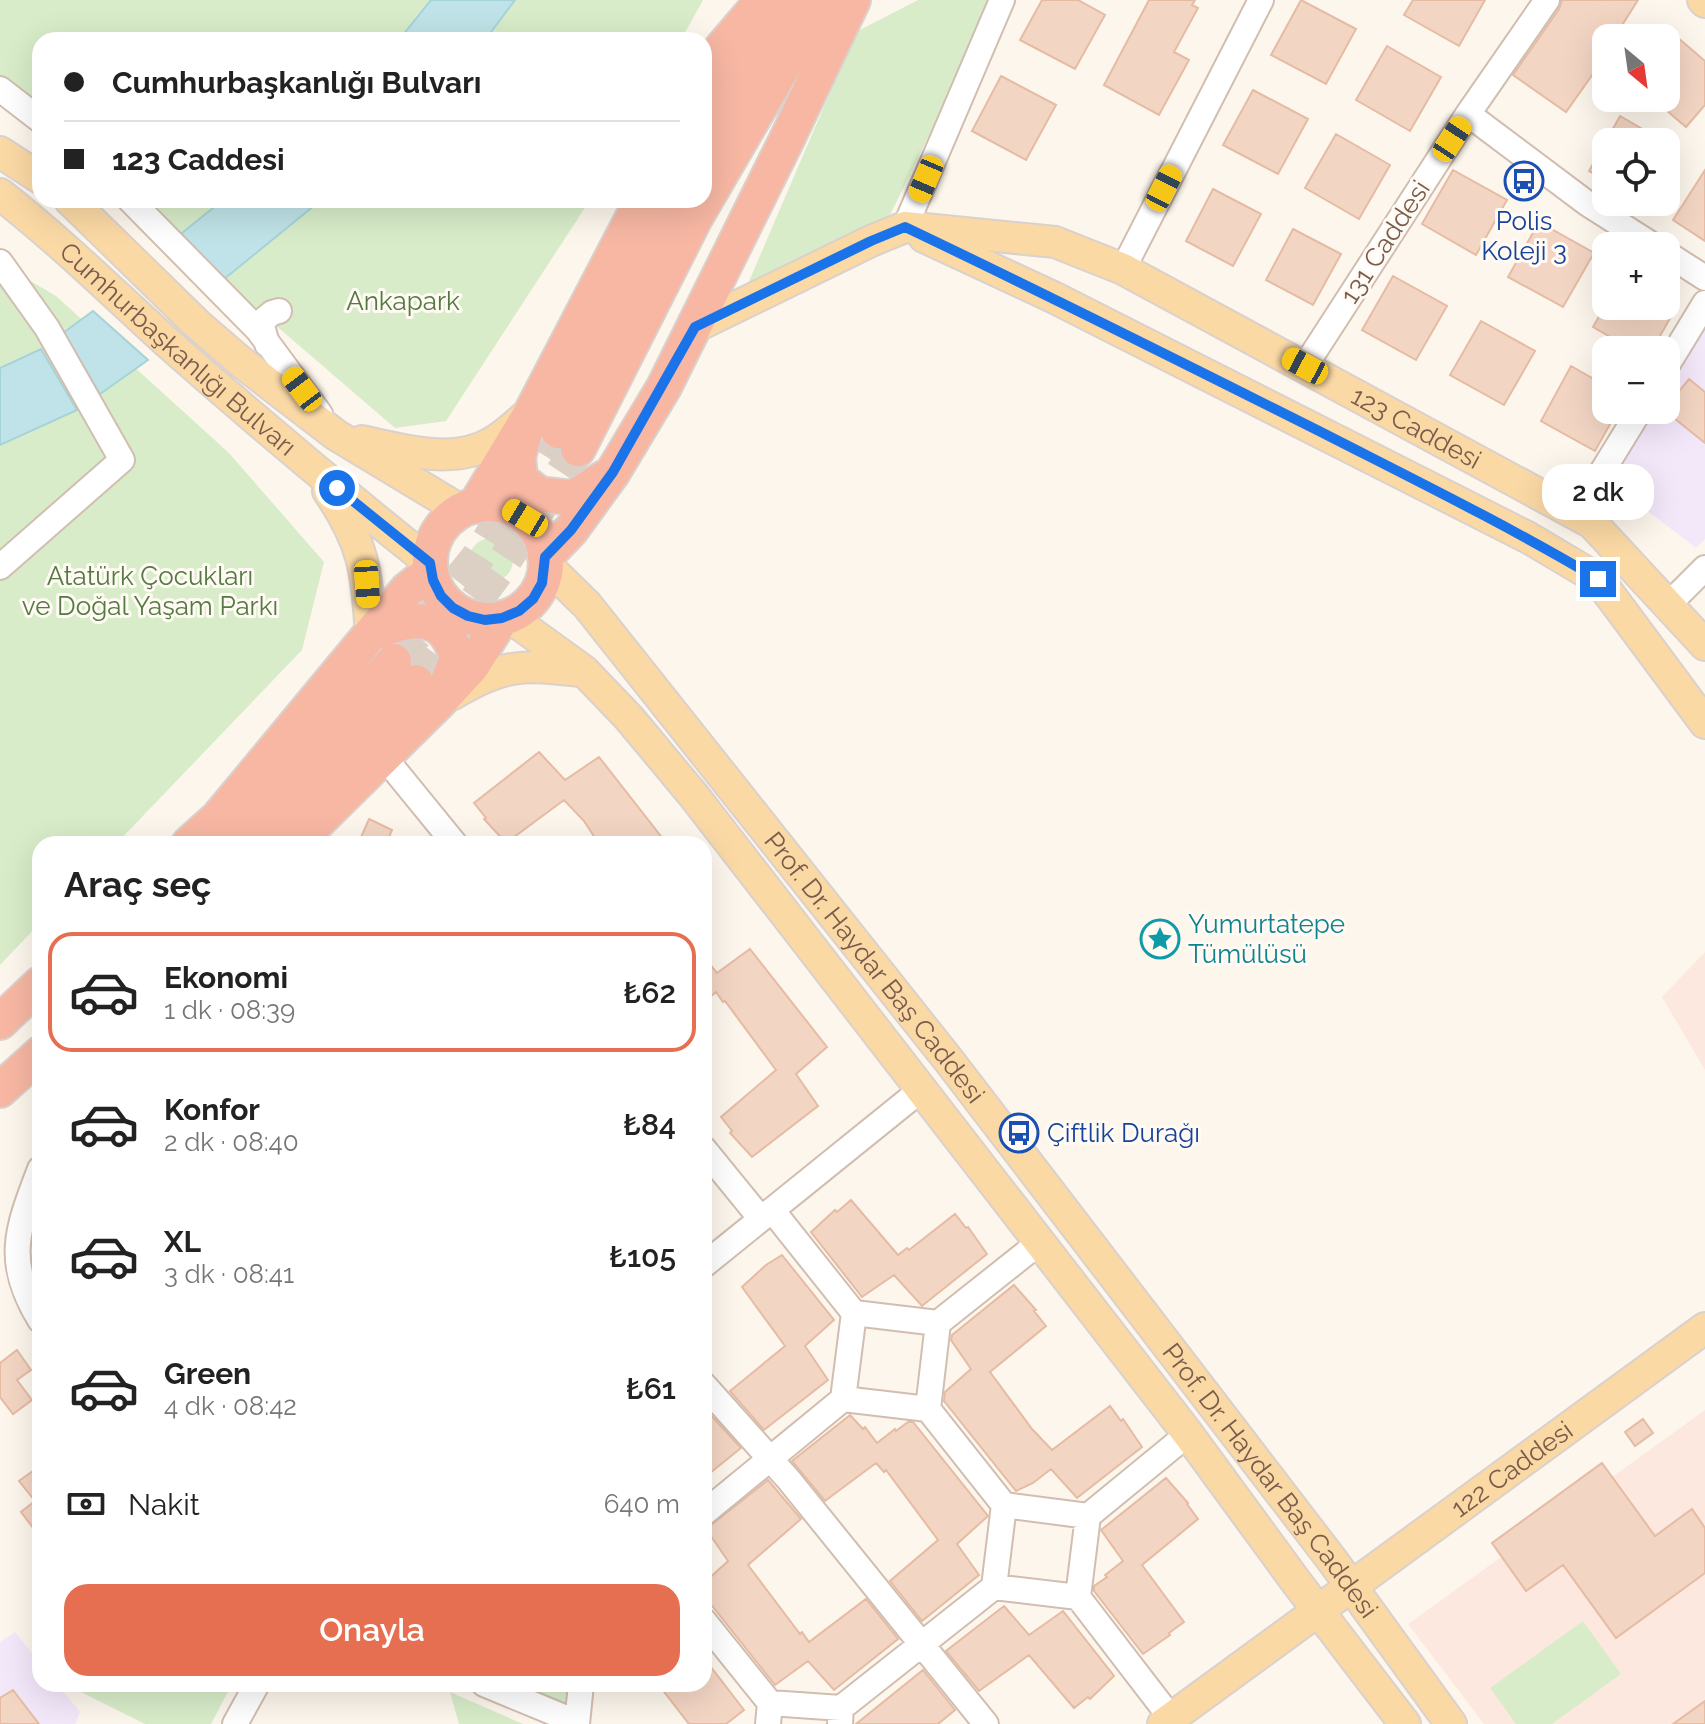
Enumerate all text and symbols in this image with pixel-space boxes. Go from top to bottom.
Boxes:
north arrow [1592,24,1680,112]
map controls [1592,24,1680,424]
text: Cumhurbaşkanlığı Bulvarı [112,65,482,100]
car [1429,112,1475,166]
button: locate [1592,128,1680,216]
text: 123 Caddesi [112,142,285,177]
car [906,152,946,206]
bus stop icon: Polis Koleji 3 [1503,160,1545,202]
car [1142,161,1186,215]
street label: 131 Caddesi [1334,175,1436,309]
place label: Polis Koleji 3 [1481,206,1567,266]
button: + [1592,232,1680,320]
street label: Cumhurbaşkanlığı Bulvarı [54,236,302,462]
park label: Ankapark [346,286,460,316]
button: − [1592,336,1680,424]
car [1278,344,1332,388]
car [278,363,326,415]
street label: 123 Caddesi [1346,381,1486,475]
callout: 2 dk [1542,463,1654,519]
route start [319,470,355,506]
text: 2 dk [1572,477,1624,507]
car [498,495,552,541]
car [353,559,381,609]
park label: Atatürk Çocukları ve Doğal Yaşam Parkı [22,561,278,621]
route end [1580,561,1616,597]
street label: Prof. Dr. Haydar Baş Caddesi [758,826,991,1109]
text: Araç seç [64,863,211,905]
place label: Yumurtatepe Tümülüsü [1188,909,1345,969]
place icon: Yumurtatepe Tümülüsü [1139,918,1181,960]
icon: car [68,956,140,1028]
text: Ekonomi [164,960,288,995]
text: ₺62 [624,975,676,1010]
text: 1 dk · 08:39 [164,995,295,1025]
icon: car [68,1088,140,1160]
text: Konfor [164,1092,260,1127]
text: ₺84 [623,1107,676,1142]
bus stop icon: Çiftlik Durağı [998,1112,1040,1154]
place label: Çiftlik Durağı [1047,1118,1200,1148]
text: 2 dk · 08:40 [164,1127,299,1157]
icon: car [68,1220,140,1292]
text: XL [164,1224,201,1259]
text: ₺105 [609,1239,676,1274]
text: 3 dk · 08:41 [164,1259,294,1289]
street label: Prof. Dr. Haydar Baş Caddesi [1156,1338,1384,1624]
icon: car [68,1352,140,1424]
text: Green [164,1356,251,1391]
text: ₺61 [626,1371,676,1406]
text: 4 dk · 08:42 [164,1391,297,1421]
street label: 122 Caddesi [1445,1415,1578,1523]
icon: cash [64,1482,108,1526]
text: Nakit [128,1487,200,1522]
text: 640 m [604,1489,680,1519]
button: Onayla [64,1584,680,1676]

